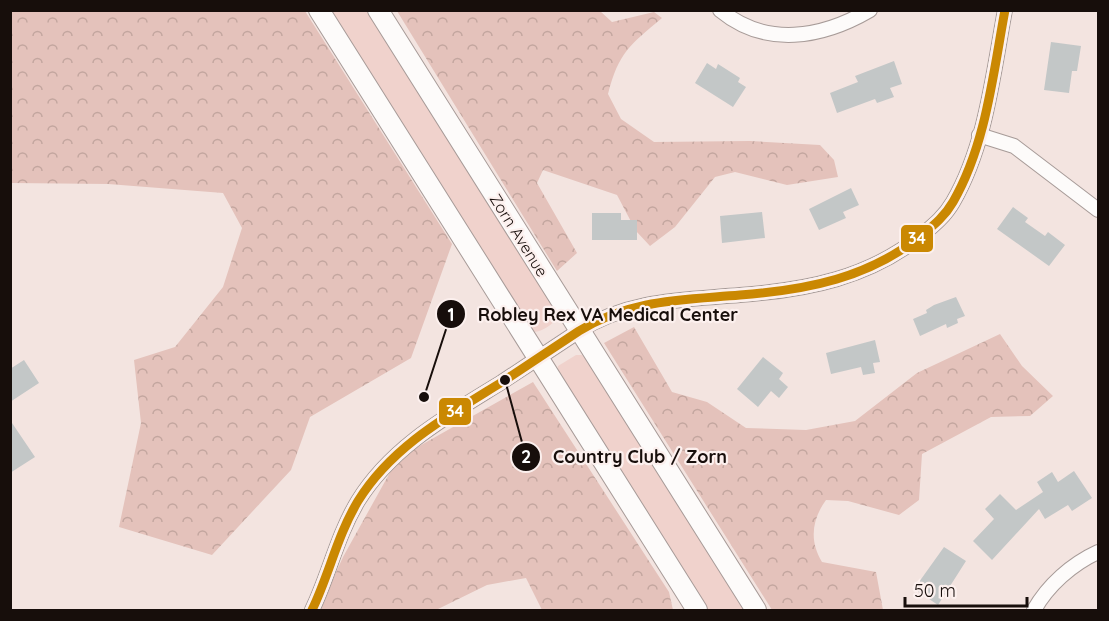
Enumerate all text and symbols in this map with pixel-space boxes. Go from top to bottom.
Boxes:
street label: Zorn Avenue [486,190,552,280]
line badge: 34 [900,224,934,253]
text: 34 [908,228,927,248]
callout: Robley Rex VA Medical Center [436,296,750,332]
text: 1 [447,303,455,326]
text: Robley Rex VA Medical Center [478,303,738,326]
line badge: 34 [438,397,472,426]
text: 34 [446,401,465,421]
callout: Country Club / Zorn [511,439,739,475]
text: 2 [521,445,531,468]
text: Country Club / Zorn [553,445,727,468]
scale bar [905,570,1026,608]
text: 50 m [914,579,956,602]

